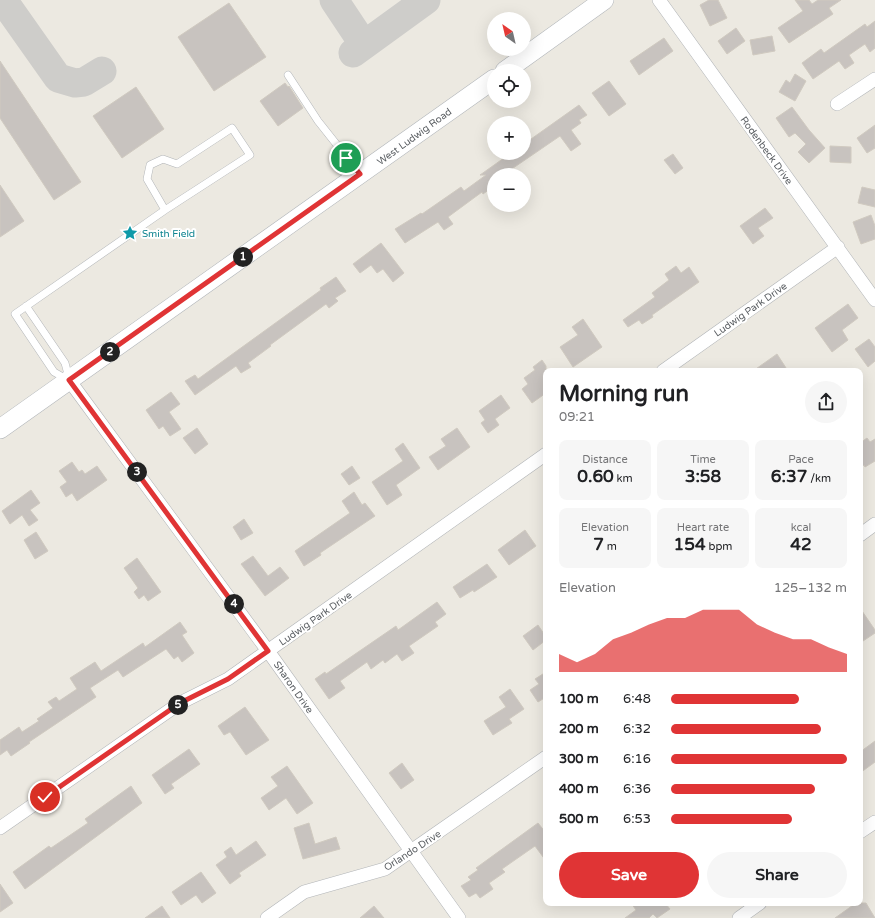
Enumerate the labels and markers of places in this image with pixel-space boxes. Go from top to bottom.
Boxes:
pin [329,141,363,175]
place icon: Smith Field [121,224,139,242]
place label: Smith Field [142,228,195,240]
pin: 1 [233,247,253,267]
pin: 2 [100,342,120,362]
pin: 3 [127,462,147,482]
pin: 4 [224,594,244,614]
pin: 5 [168,695,188,715]
pin [28,780,62,814]

